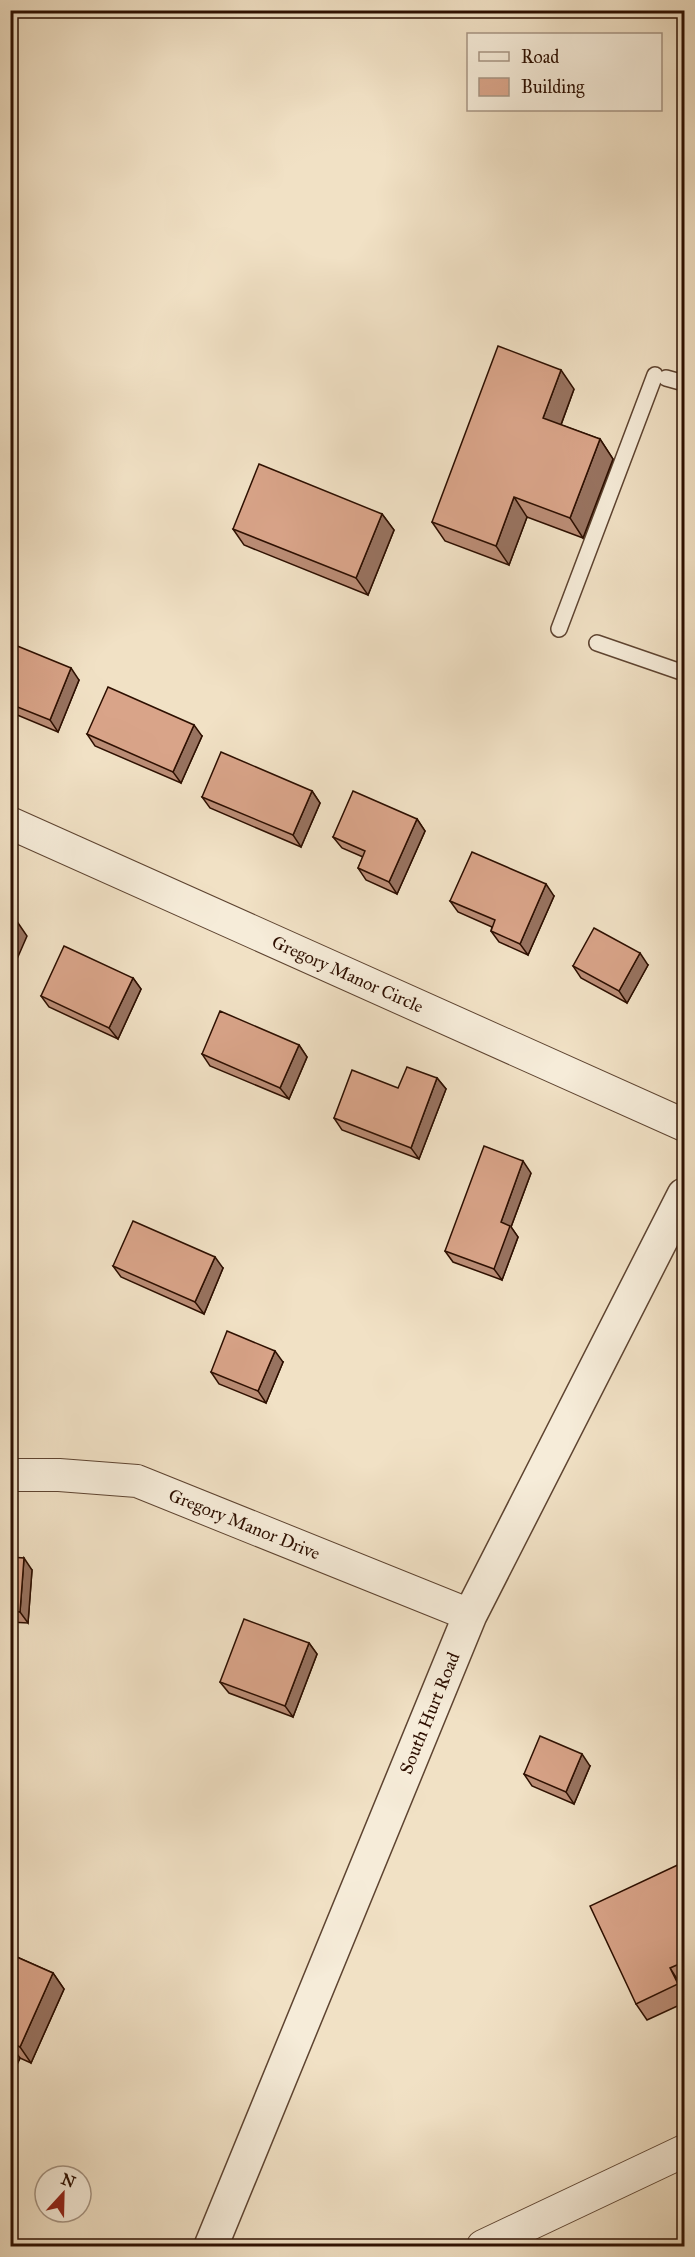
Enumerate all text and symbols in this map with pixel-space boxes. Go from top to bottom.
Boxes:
legend [467,33,662,111]
text: Road [521,46,559,68]
text: Building [521,76,585,99]
street label: Gregory Manor Circle [269,931,427,1018]
street label: Gregory Manor Drive [165,1484,323,1565]
street label: South Hurt Road [395,1649,465,1777]
north arrow [33,2164,93,2224]
text: N [59,2169,79,2192]

